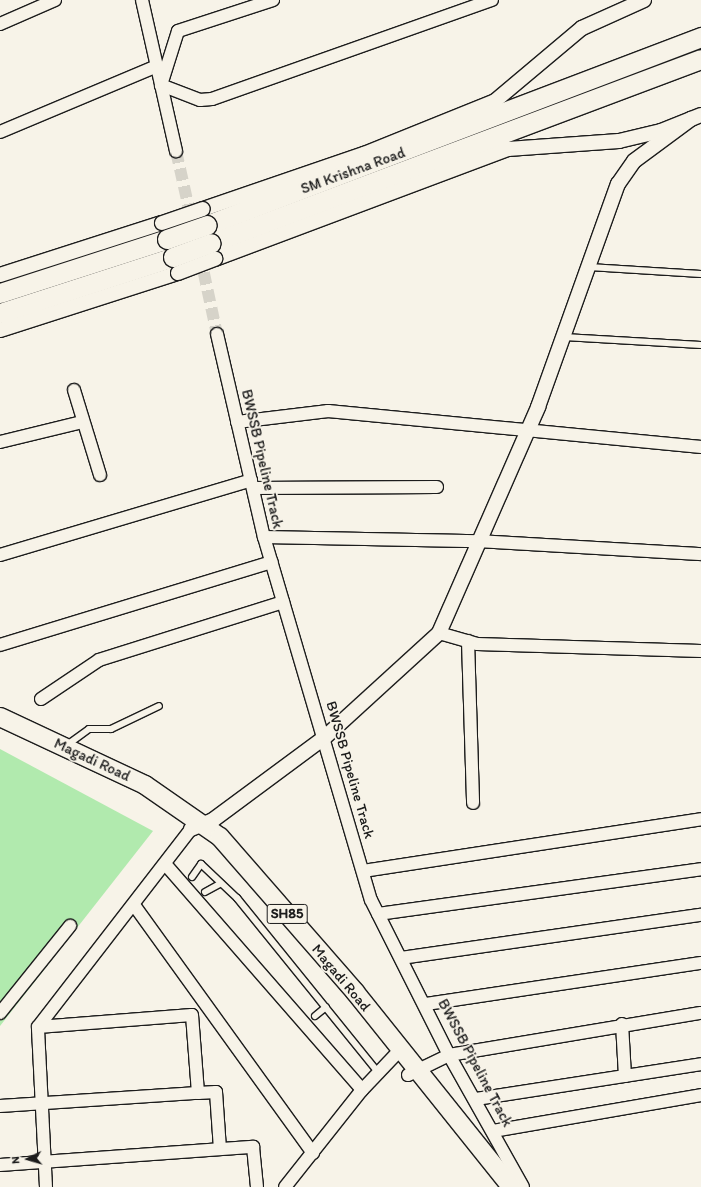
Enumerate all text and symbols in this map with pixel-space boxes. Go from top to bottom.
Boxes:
street label: SM Krishna Road [299,144,407,198]
street label: BWSSB Pipeline Track [237,388,287,530]
street label: BWSSB Pipeline Track [322,699,378,841]
street label: Magadi Road [51,734,133,786]
road number: SH85 [266,902,308,926]
street label: Magadi Road [308,941,374,1015]
street label: BWSSB Pipeline Track [434,996,516,1130]
north arrow [8,1139,48,1179]
text: N [9,1156,22,1164]

